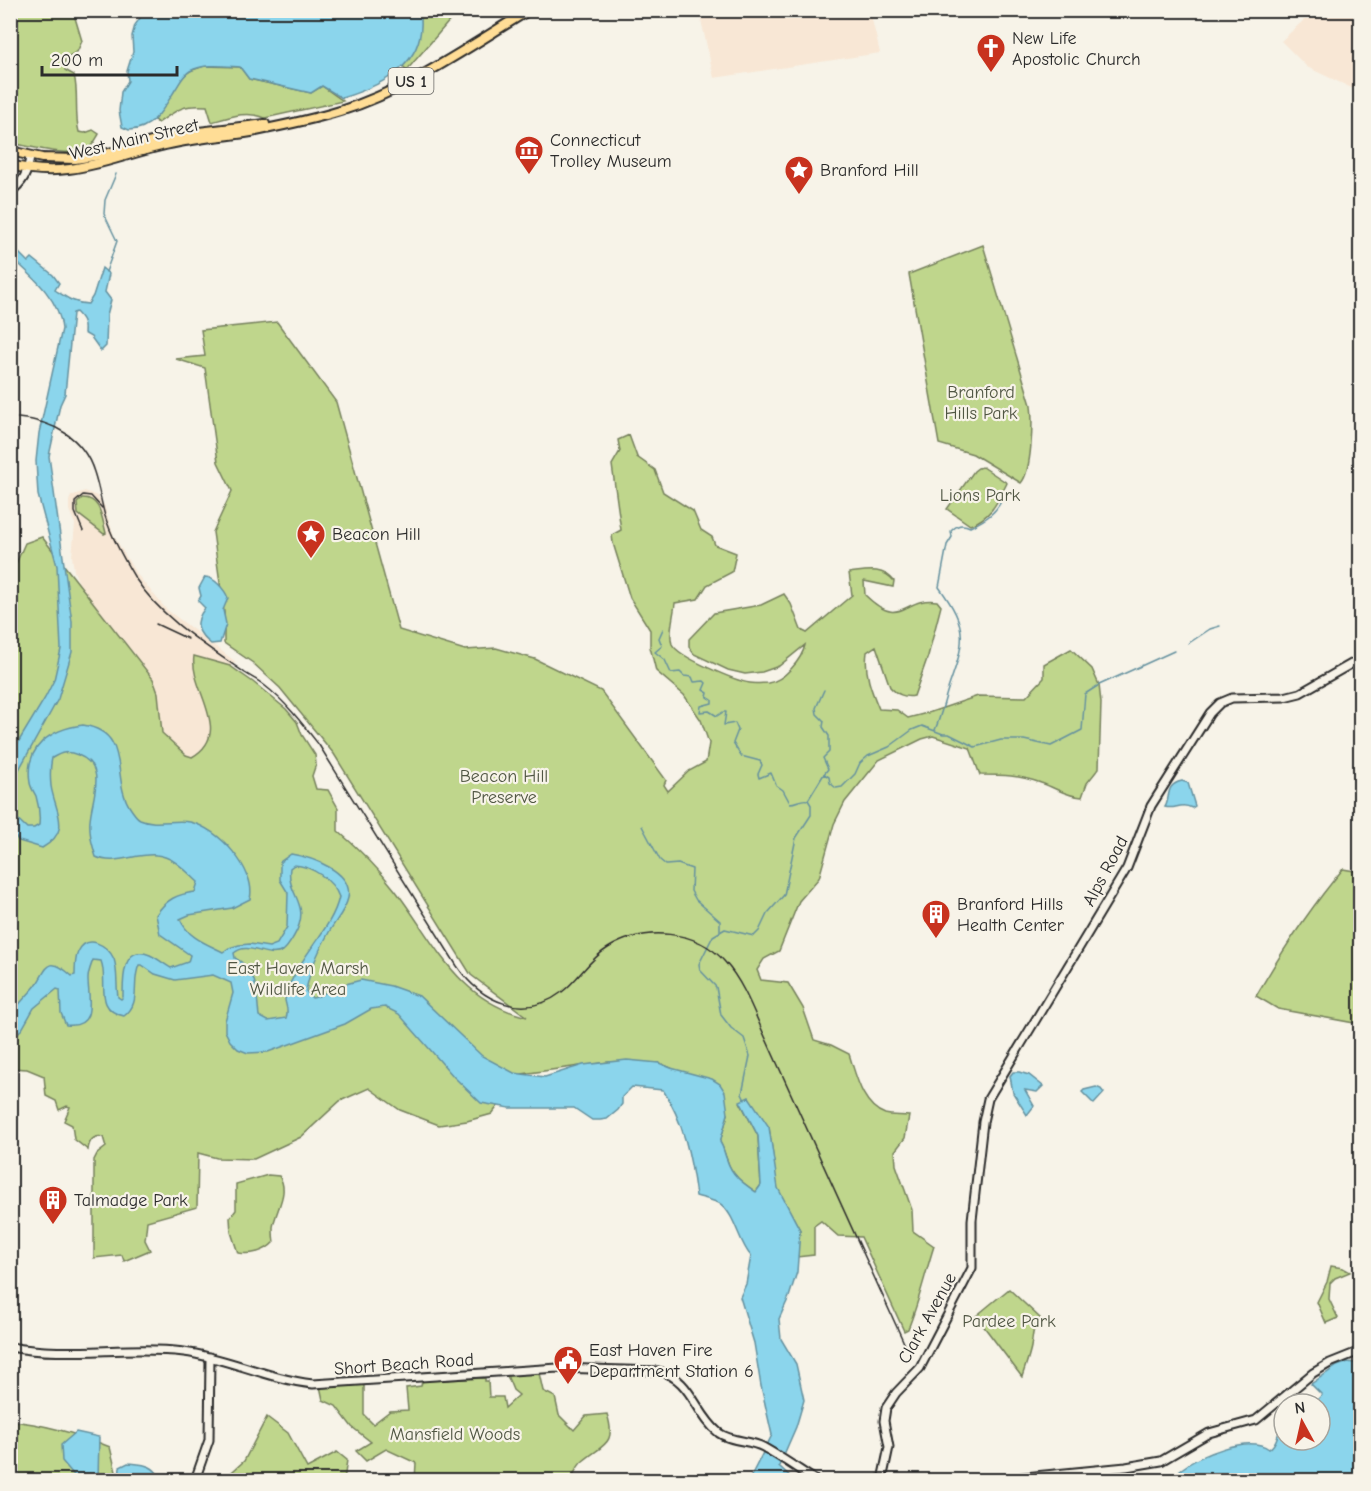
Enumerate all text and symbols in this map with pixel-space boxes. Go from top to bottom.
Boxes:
place label: New Life Apostolic Church [1012,28,1141,70]
church icon: New Life Apostolic Church [975,32,1007,74]
scale bar [42,39,177,77]
text: 200 m [51,50,103,71]
road number: US 1 [388,68,434,94]
street label: West Main Street [68,114,201,165]
place label: Connecticut Trolley Museum [550,130,672,172]
museum icon: Connecticut Trolley Museum [513,134,545,176]
place icon: Branford Hill [783,154,815,196]
place label: Branford Hill [820,160,919,181]
park label: Branford Hills Park [945,382,1018,424]
park label: Lions Park [940,485,1021,506]
place icon: Beacon Hill [295,518,327,560]
place label: Beacon Hill [332,524,421,545]
park label: Beacon Hill Preserve [460,766,548,808]
street label: Alps Road [1078,833,1133,910]
place label: Branford Hills Health Center [957,894,1065,936]
building icon: Branford Hills Health Center [920,898,952,940]
park label: East Haven Marsh Wildlife Area [227,958,369,1000]
building icon: Talmadge Park [37,1184,69,1226]
place label: Talmadge Park [74,1190,188,1211]
street label: Clark Avenue [894,1269,961,1367]
park label: Pardee Park [962,1311,1056,1332]
place label: East Haven Fire Department Station 6 [589,1340,754,1382]
public building icon: East Haven Fire Department Station 6 [552,1344,584,1386]
street label: Short Beach Road [333,1349,475,1380]
north arrow [1272,1392,1332,1452]
text: N [1294,1398,1306,1418]
park label: Mansfield Woods [390,1424,520,1445]

